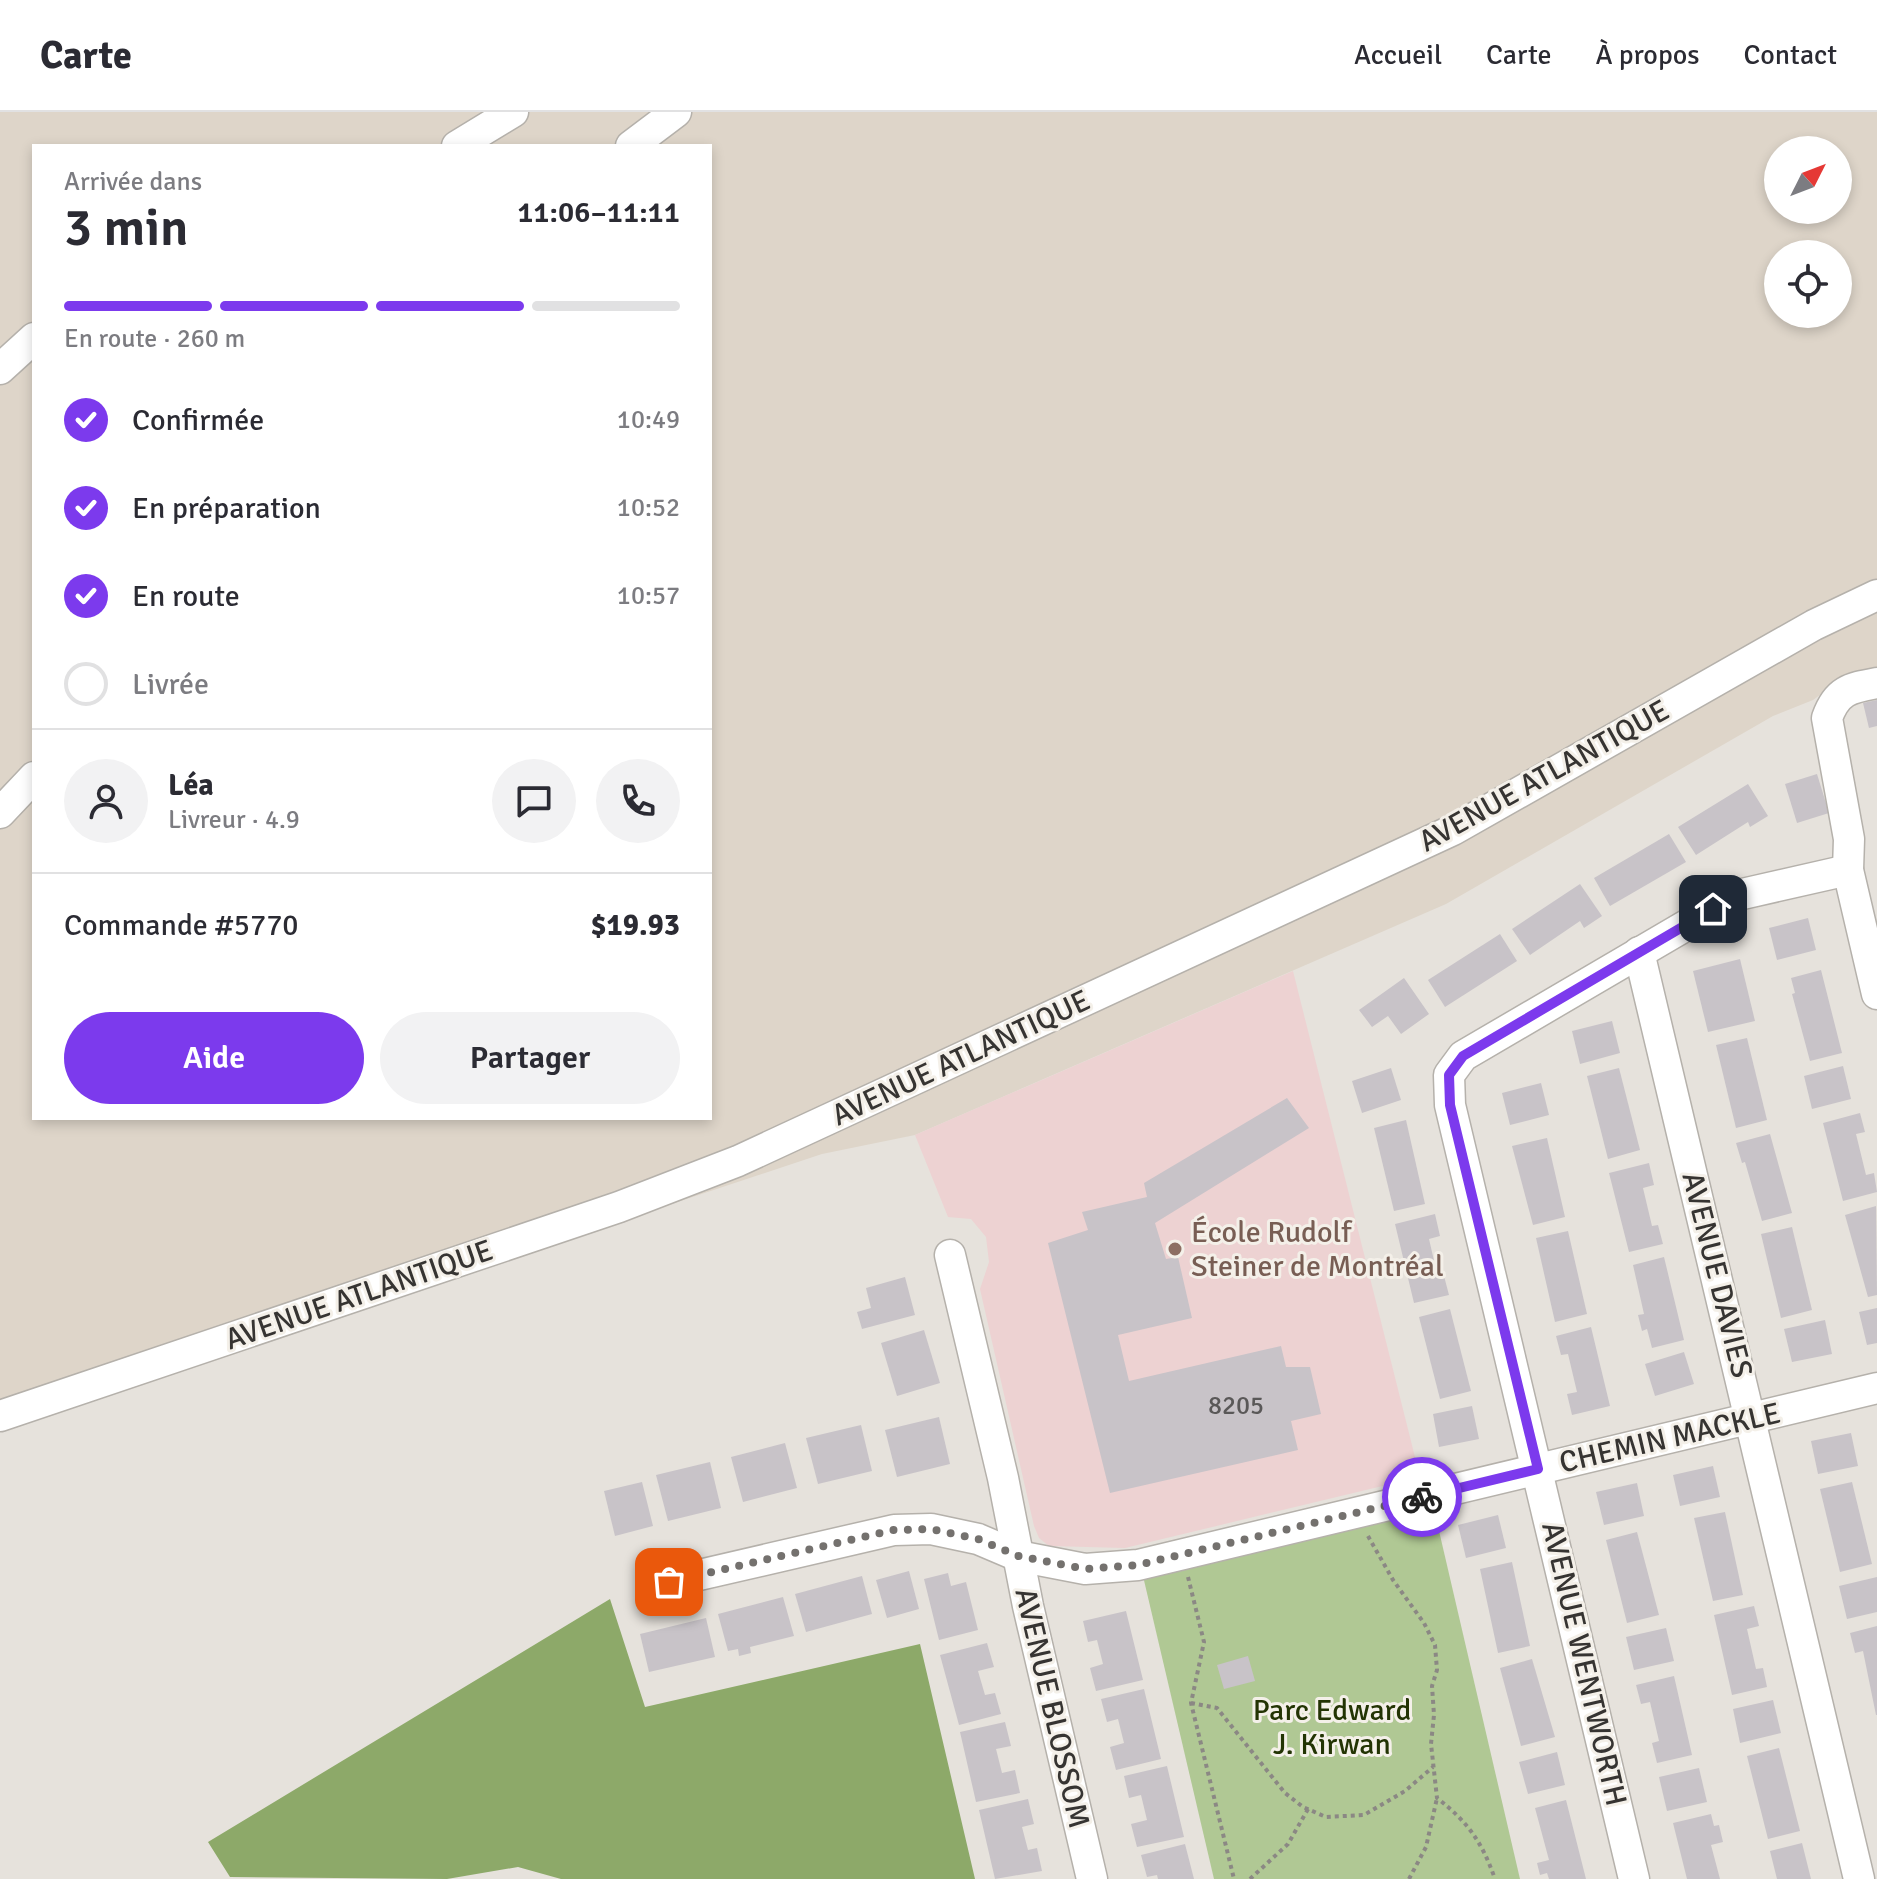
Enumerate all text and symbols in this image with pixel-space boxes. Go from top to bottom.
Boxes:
text: Carte [40,32,132,79]
text: Accueil [1354,38,1442,72]
text: Carte [1486,38,1551,72]
text: À propos [1595,38,1700,72]
text: Contact [1744,38,1837,72]
north arrow [1764,136,1852,224]
map controls [1764,136,1852,328]
text: Arrivée dans [64,166,202,198]
text: 11:06–11:11 [517,194,680,231]
text: 3 min [64,196,189,260]
button: locate [1764,240,1852,328]
text: En route · 260 m [64,323,245,355]
icon: check [64,398,108,442]
text: Confirmée [132,402,264,439]
text: 10:49 [617,404,680,436]
icon: check [64,486,108,530]
text: En préparation [132,490,321,527]
text: 10:52 [617,492,680,524]
icon: check [64,574,108,618]
text: En route [132,578,240,615]
text: 10:57 [617,580,680,612]
text: Livrée [132,666,209,703]
street label: AVENUE ATLANTIQUE [1412,692,1676,860]
button: person [64,759,148,843]
button: chat [492,759,576,843]
button: phone [596,759,680,843]
text: Léa [168,767,214,804]
text: Livreur · 4.9 [168,804,300,836]
pin [1679,875,1747,943]
icon: home [1691,887,1735,931]
text: Commande #5770 [64,907,299,944]
text: $19.93 [590,907,680,944]
street label: AVENUE ATLANTIQUE [826,982,1096,1134]
button: Aide [64,1012,364,1104]
button: Partager [380,1012,680,1104]
street label: AVENUE DAVIES [1674,1168,1760,1382]
place label: École Rudolf Steiner de Montréal [1191,1214,1444,1285]
street label: AVENUE ATLANTIQUE [220,1232,498,1358]
marker: École Rudolf Steiner de Montréal [1166,1240,1184,1258]
house number: 8205 [1208,1390,1264,1422]
street label: CHEMIN MACKLE [1556,1395,1784,1481]
courier [1382,1457,1462,1537]
icon: bike [1400,1475,1444,1519]
street label: AVENUE WENTWORTH [1533,1518,1635,1810]
pin [635,1548,703,1616]
icon: bag [647,1560,691,1604]
street label: AVENUE BLOSSOM [1006,1584,1098,1832]
park label: Parc Edward J. Kirwan [1253,1692,1411,1763]

